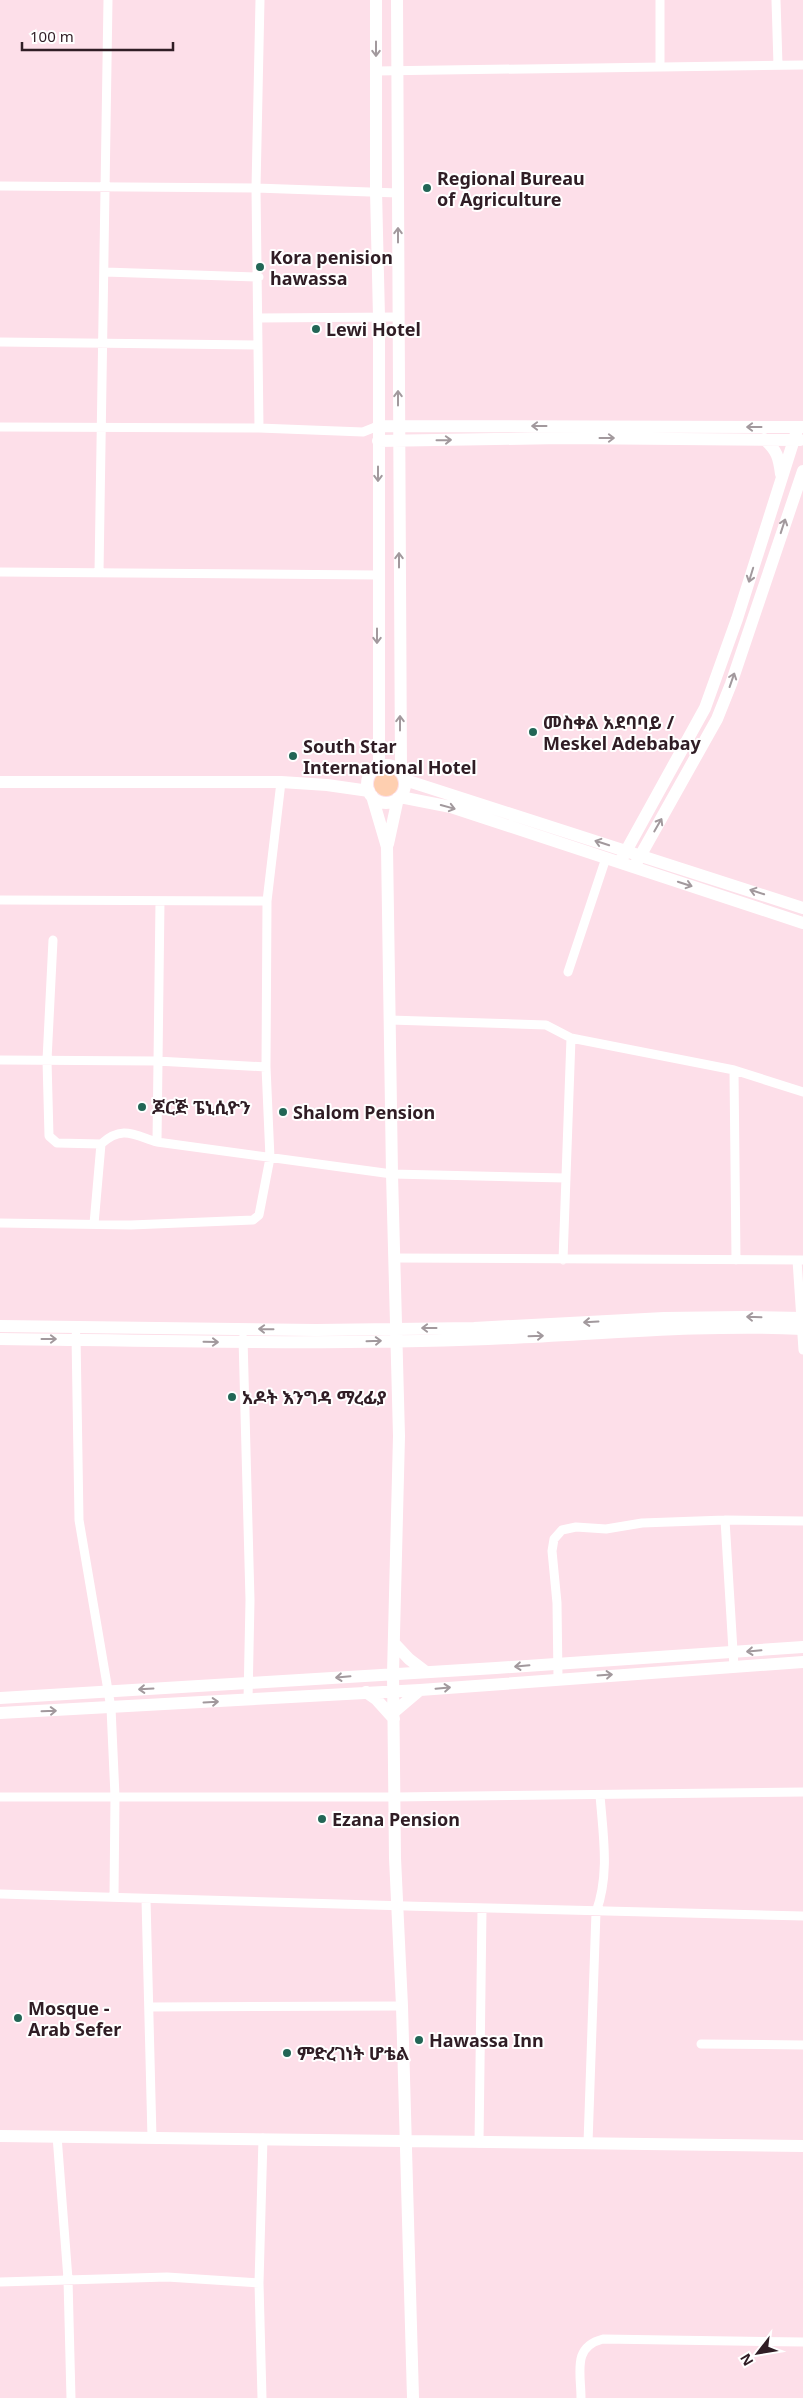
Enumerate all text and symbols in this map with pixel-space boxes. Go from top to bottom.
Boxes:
scale bar [22,20,174,52]
text: 100 m [30,26,74,46]
one-way arrow [371,40,381,56]
place label: Regional Bureau of Agriculture [437,166,585,211]
marker: Regional Bureau of Agriculture [421,182,433,194]
one-way arrow [393,227,403,244]
place label: Kora penision hawassa [270,245,393,290]
marker: Kora penision hawassa [254,261,266,273]
place label: Lewi Hotel [326,317,421,341]
marker: Lewi Hotel [310,323,322,335]
one-way arrow [393,390,403,406]
one-way arrow [532,421,548,431]
one-way arrow [747,422,763,432]
one-way arrow [598,433,614,443]
one-way arrow [436,435,452,445]
one-way arrow [373,465,383,481]
one-way arrow [779,519,788,534]
one-way arrow [394,552,404,568]
one-way arrow [746,567,755,583]
one-way arrow [373,628,382,644]
one-way arrow [728,673,738,689]
place label: መስቀል አደባባይ / Meskel Adebabay [543,710,702,755]
one-way arrow [395,715,405,731]
marker: መስቀል አደባባይ / Meskel Adebabay [527,726,539,738]
place label: South Star International Hotel [303,734,477,779]
marker: South Star International Hotel [287,750,299,762]
one-way arrow [439,802,455,812]
one-way arrow [653,817,663,832]
one-way arrow [594,838,610,848]
one-way arrow [677,880,693,890]
one-way arrow [750,887,765,896]
place label: ጆርጅ ፔኒሲዮን [152,1095,251,1119]
place label: Shalom Pension [293,1100,435,1124]
marker: ጆርጅ ፔኒሲዮን [136,1101,148,1113]
marker: Shalom Pension [277,1106,289,1118]
one-way arrow [746,1312,762,1322]
one-way arrow [584,1318,600,1327]
one-way arrow [421,1323,438,1333]
one-way arrow [259,1324,275,1334]
one-way arrow [528,1332,544,1341]
one-way arrow [40,1334,56,1344]
one-way arrow [365,1336,381,1346]
one-way arrow [202,1337,219,1347]
place label: አዶት እንግዳ ማረፊያ [242,1385,387,1409]
marker: አዶት እንግዳ ማረፊያ [226,1391,238,1403]
one-way arrow [747,1646,763,1656]
one-way arrow [515,1661,531,1671]
one-way arrow [597,1671,613,1680]
one-way arrow [335,1672,351,1682]
one-way arrow [435,1683,451,1693]
one-way arrow [138,1685,154,1694]
one-way arrow [203,1698,219,1707]
one-way arrow [40,1706,56,1716]
place label: Ezana Pension [332,1807,460,1831]
marker: Ezana Pension [316,1813,328,1825]
place label: Mosque - Arab Sefer [28,1996,121,2041]
marker: Mosque - Arab Sefer [12,2012,24,2024]
place label: Hawassa Inn [429,2028,544,2052]
marker: Hawassa Inn [413,2034,425,2046]
place label: ምድረገነት ሆቴል [297,2041,409,2065]
marker: ምድረገነት ሆቴል [281,2047,293,2059]
north arrow [733,2328,783,2378]
text: N [735,2350,758,2370]

